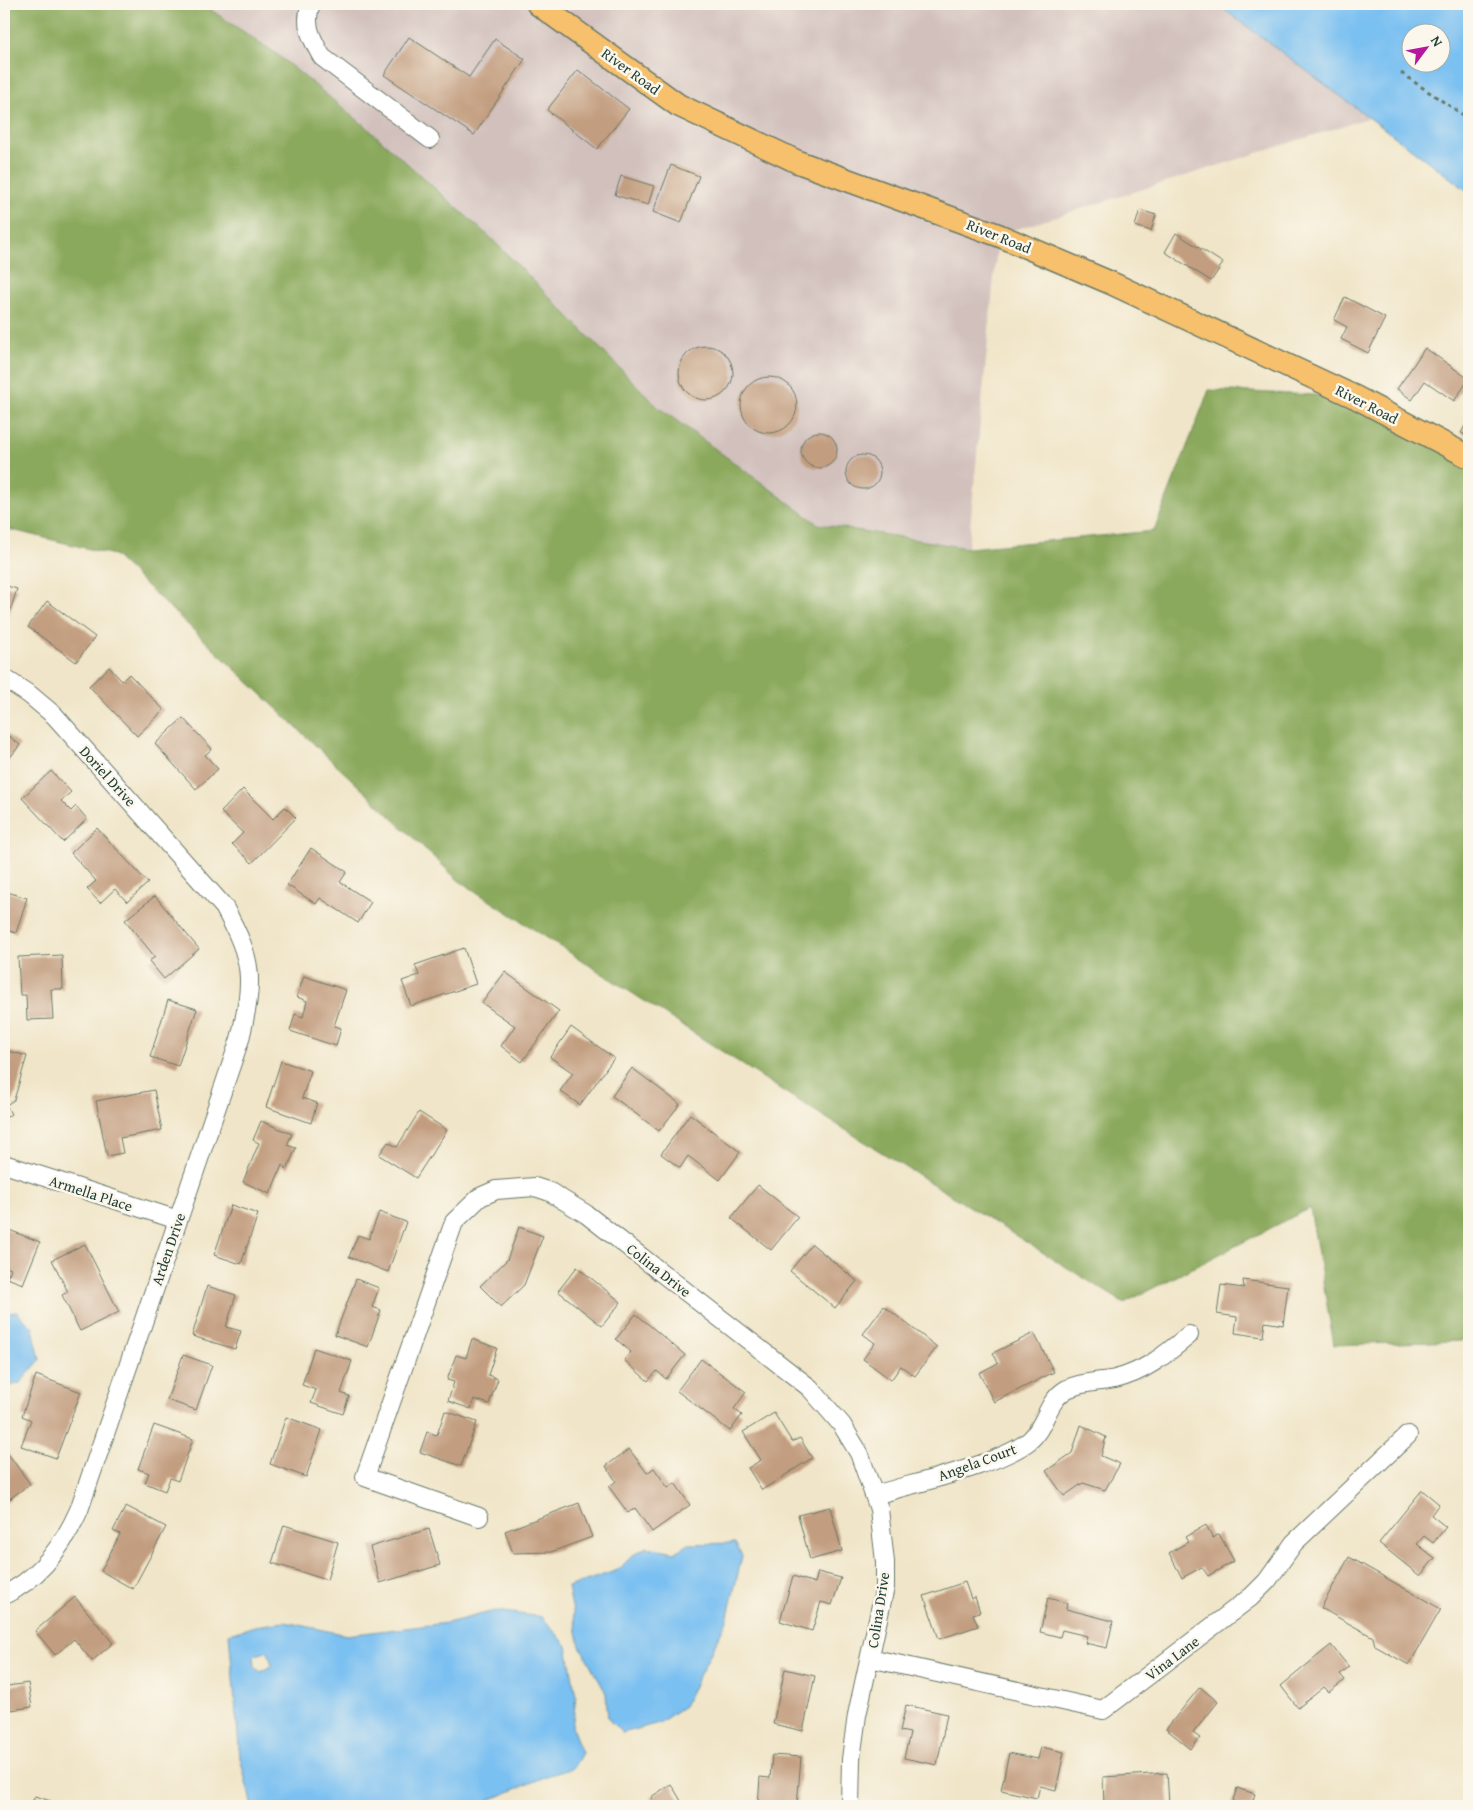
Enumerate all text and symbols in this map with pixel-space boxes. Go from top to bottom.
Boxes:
north arrow [1400,22,1450,72]
text: N [1426,32,1448,51]
street label: River Road [597,43,665,99]
street label: River Road [964,214,1034,258]
street label: River Road [1332,379,1402,429]
street label: Doriel Drive [75,741,141,811]
street label: Armella Place [47,1170,135,1216]
street label: Arden Drive [146,1210,190,1288]
street label: Colina Drive [622,1238,696,1302]
street label: Angela Court [935,1438,1020,1486]
street label: Colina Drive [862,1570,894,1650]
street label: Vina Lane [1141,1631,1203,1685]

